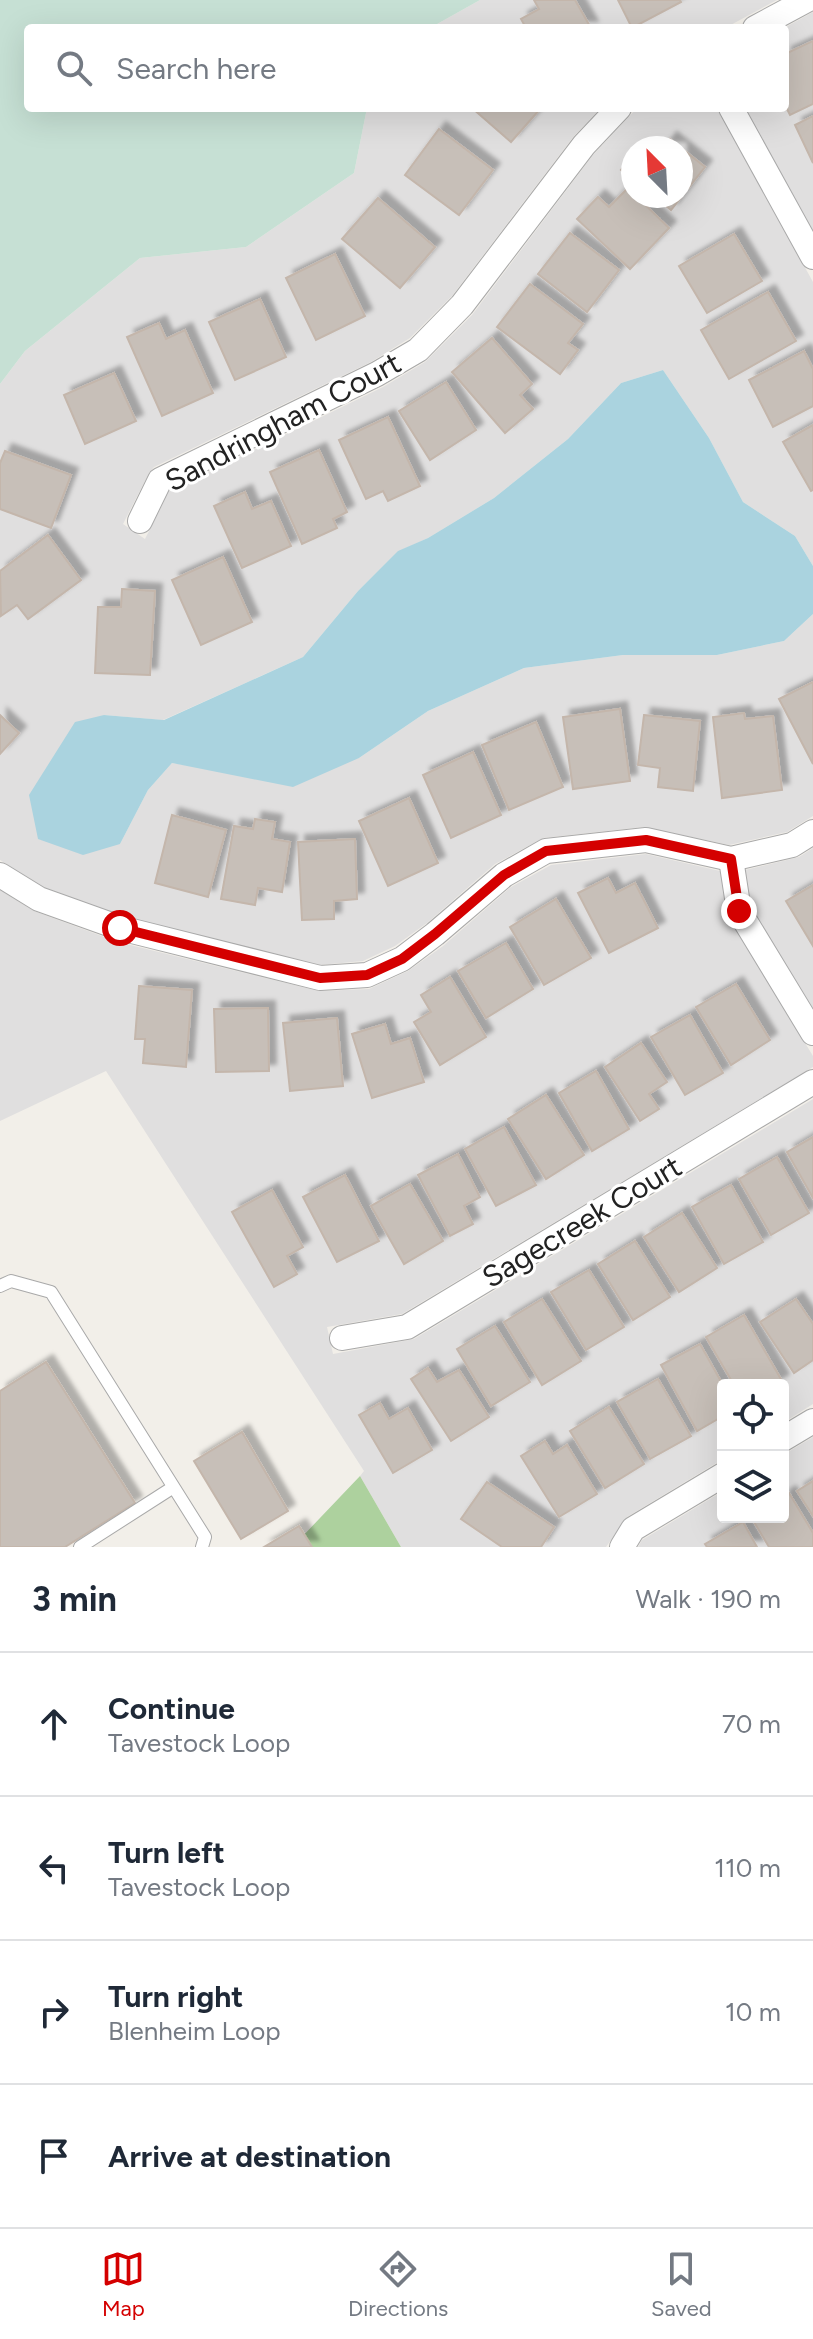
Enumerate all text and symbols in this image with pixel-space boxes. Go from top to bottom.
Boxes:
search box [24,24,789,112]
icon: search [52,46,96,90]
text: Search here [116,50,276,87]
north arrow [621,136,693,208]
street label: Sandringham Court [159,344,407,499]
route end [721,893,757,929]
route start [102,910,138,946]
street label: Sagecreek Court [475,1147,688,1296]
map controls [717,1379,789,1523]
button: locate [717,1379,789,1451]
button: layers [717,1451,789,1523]
text: 3 min [32,1579,117,1620]
text: Walk · 190 m [635,1583,781,1615]
text: Continue [108,1690,235,1727]
icon: ahead [32,1702,76,1746]
text: 70 m [722,1708,781,1740]
text: Tavestock Loop [108,1727,290,1759]
text: Turn left [108,1834,225,1871]
icon: left [32,1846,76,1890]
text: 110 m [714,1852,781,1884]
text: Tavestock Loop [108,1871,290,1903]
text: Turn right [108,1978,243,2015]
icon: right [32,1990,76,2034]
text: 10 m [725,1996,781,2028]
text: Blenheim Loop [108,2015,281,2047]
icon: arrive [32,2134,76,2178]
text: Arrive at destination [108,2138,391,2175]
tab: Map [101,2247,145,2322]
tab: Directions [348,2247,448,2322]
tab: Saved [651,2247,712,2322]

